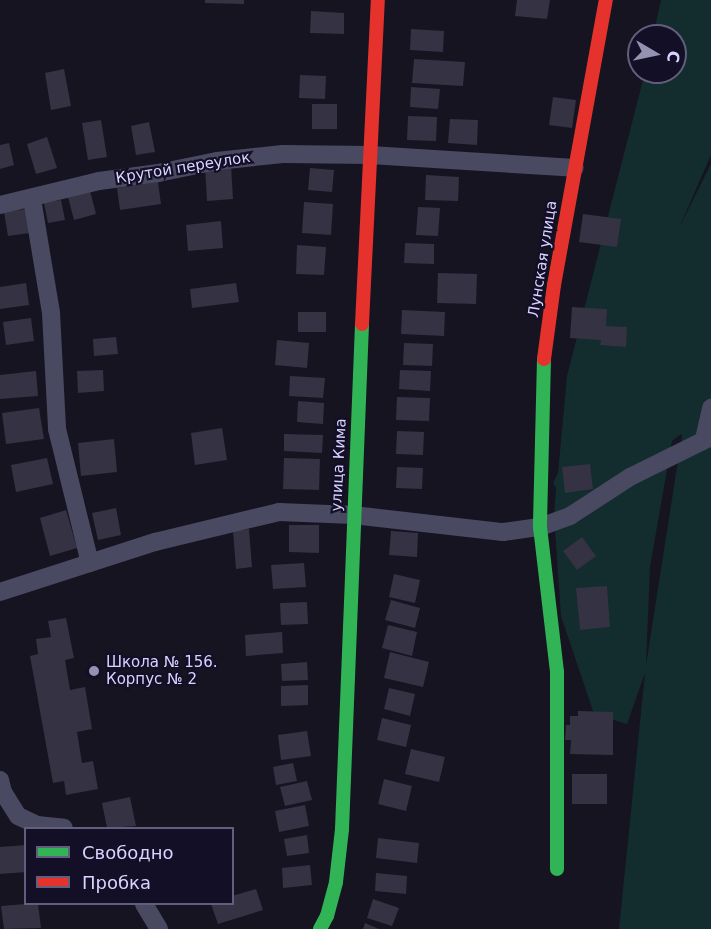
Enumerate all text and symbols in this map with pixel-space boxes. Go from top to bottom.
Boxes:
north arrow [627,24,687,84]
text: С [663,49,684,64]
street label: Крутой переулок [114,148,252,188]
street label: Лунская улица [525,199,561,319]
street label: улица Кима [328,418,350,512]
place label: Школа № 156. Корпус № 2 [106,653,218,688]
marker: Школа № 156. Корпус № 2 [87,664,101,678]
legend [24,827,234,905]
text: Свободно [82,842,174,863]
text: Пробка [82,872,151,893]

